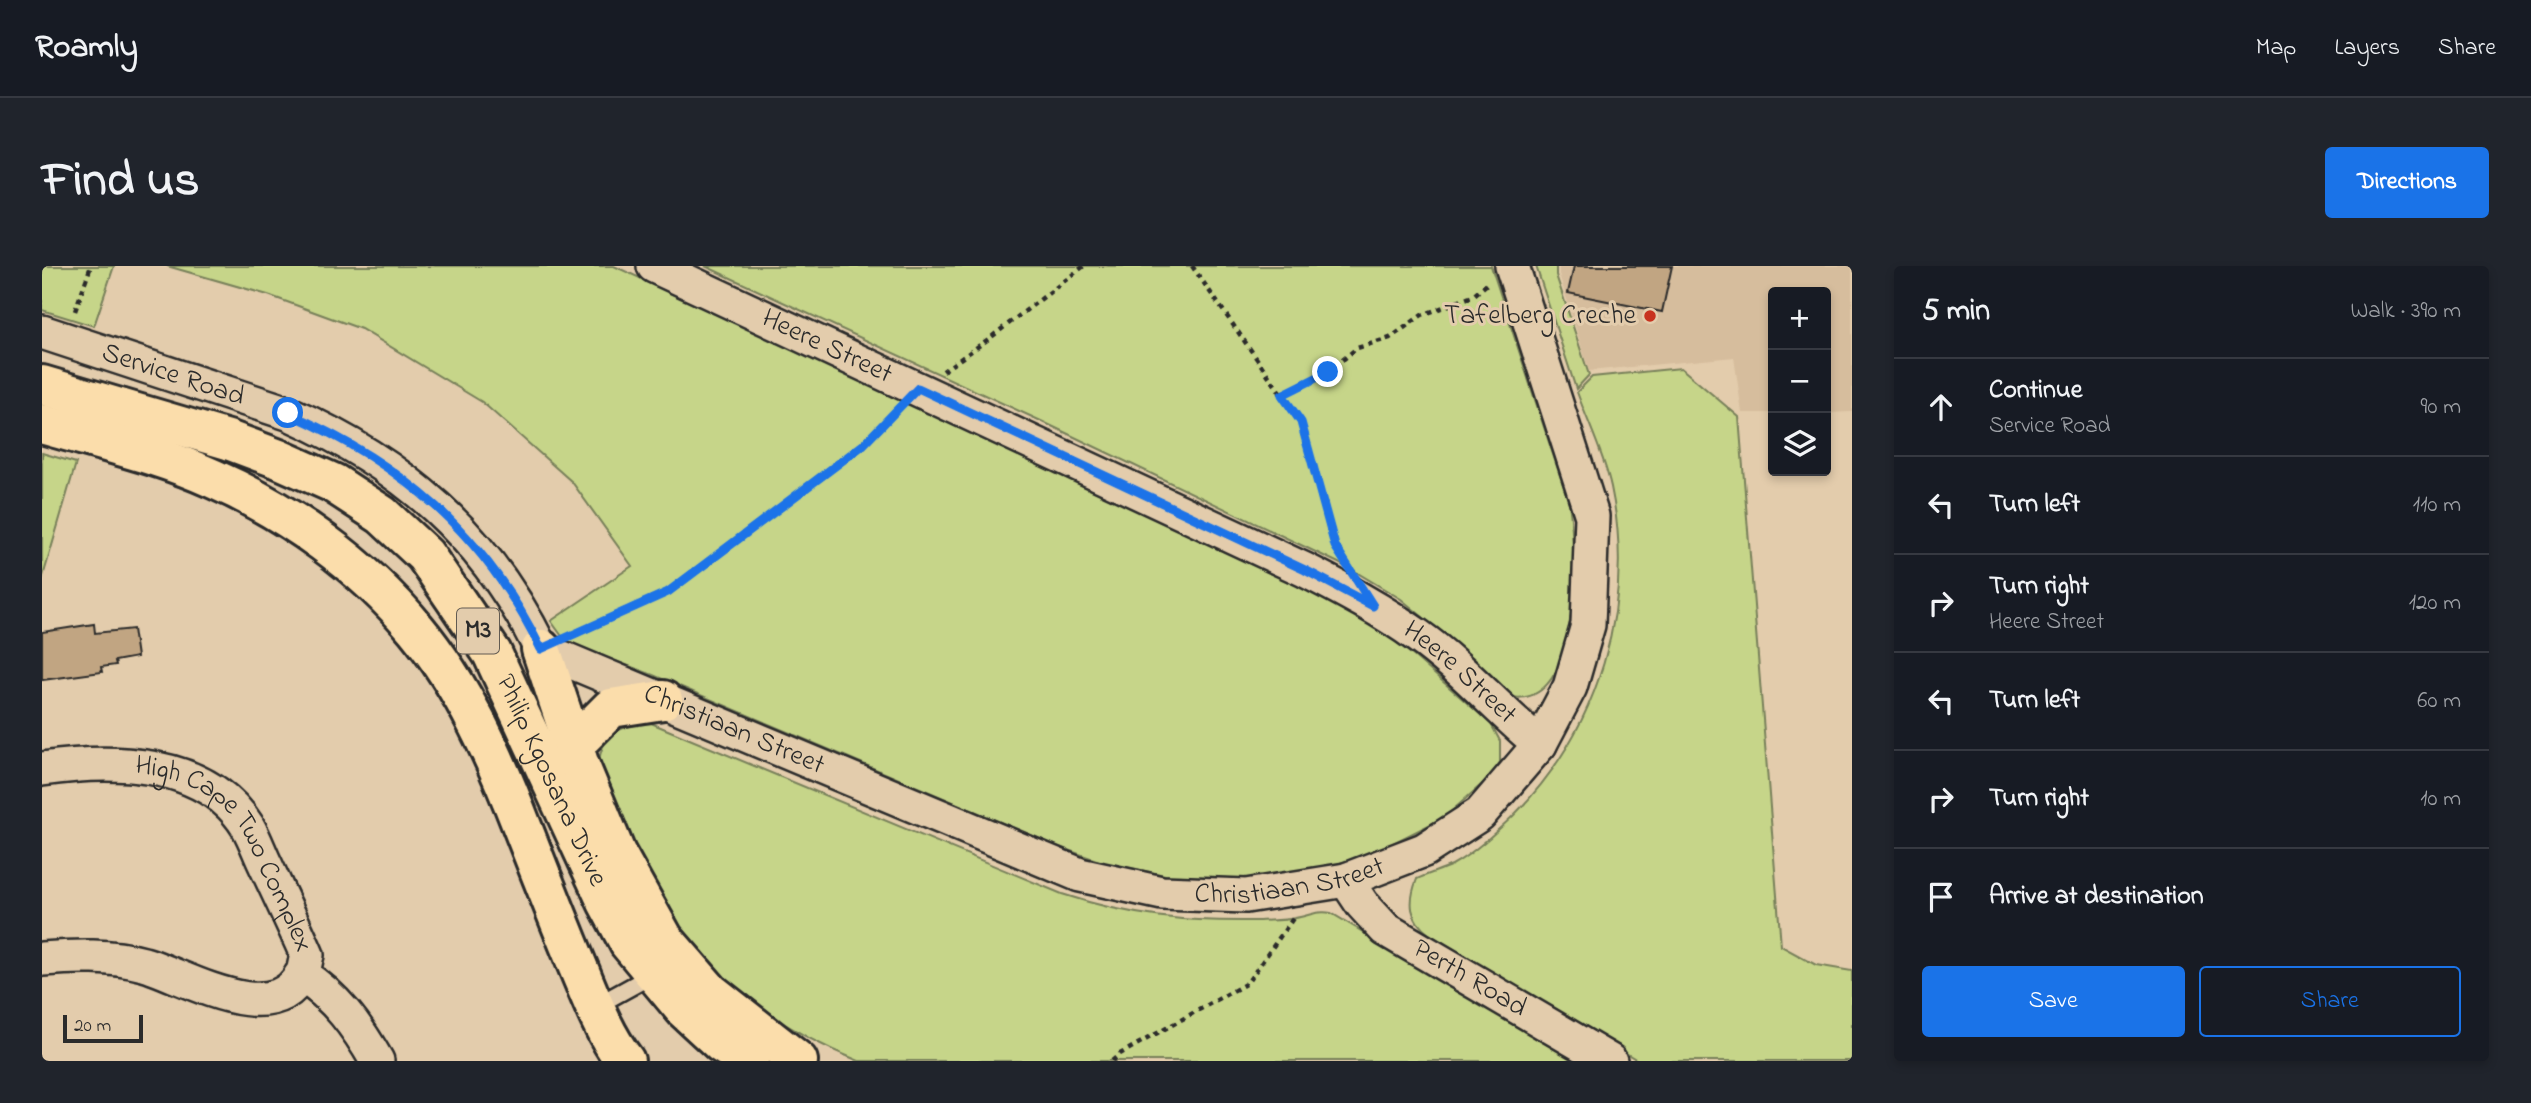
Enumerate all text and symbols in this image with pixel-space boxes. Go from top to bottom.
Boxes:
text: Roamly [35,24,138,72]
text: Map [2256,31,2296,66]
text: Layers [2334,31,2400,66]
text: Share [2438,31,2496,66]
text: Find us [42,146,199,218]
button: Directions [2325,147,2489,218]
map controls [1768,287,1831,476]
button: + [1768,287,1831,350]
text: 5 min [1922,290,1990,334]
text: Walk · 390 m [2350,295,2461,328]
place label: Tafelberg Creche [1444,296,1636,337]
street label: Heere Street [755,299,899,395]
marker: Tafelberg Creche [1642,308,1658,324]
street label: Service Road [96,333,250,418]
button: − [1768,350,1831,413]
route end [1312,356,1343,387]
text: Continue [1989,372,2082,410]
icon: ahead [1922,388,1960,426]
text: 90 m [2421,391,2461,424]
route start [272,397,303,428]
text: Service Road [1989,410,2111,443]
button: layers [1768,413,1831,476]
icon: left [1922,486,1960,524]
text: Turn left [1989,486,2080,524]
text: 110 m [2413,489,2461,522]
text: Turn right [1989,568,2089,606]
icon: right [1922,584,1960,622]
text: 120 m [2409,587,2461,620]
text: Heere Street [1989,606,2104,639]
road number: M3 [457,608,499,654]
street label: Heere Street [1394,611,1526,734]
street label: Philip Kgosana Drive [484,668,618,894]
street label: Christiaan Street [637,674,831,786]
icon: left [1922,682,1960,720]
text: Turn left [1989,682,2080,720]
text: 60 m [2417,685,2461,718]
street label: High Cape Two Complex [133,745,324,958]
icon: right [1922,780,1960,818]
text: Turn right [1989,780,2089,818]
text: 10 m [2420,783,2461,816]
street label: Christiaan Street [1194,847,1391,917]
icon: arrive [1922,878,1960,916]
text: Arrive at destination [1989,878,2204,916]
street label: Perth Road [1405,929,1535,1028]
button: Save [1922,966,2185,1037]
button: Share [2199,966,2461,1037]
scale bar [63,1012,144,1044]
text: 20 m [74,1013,111,1040]

